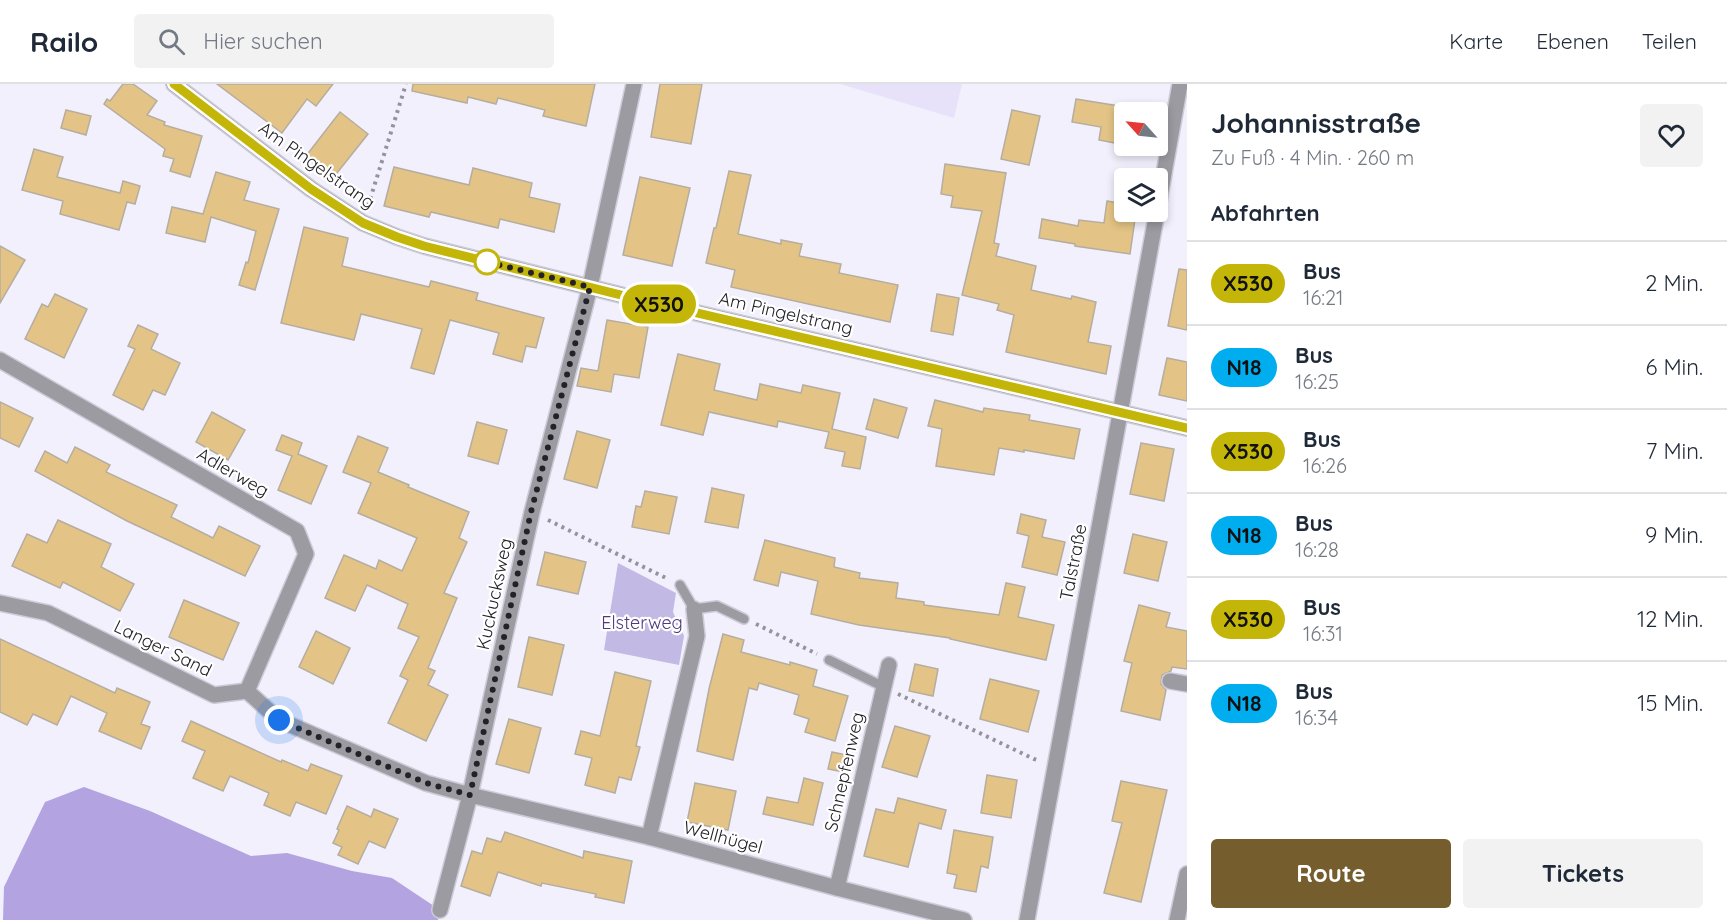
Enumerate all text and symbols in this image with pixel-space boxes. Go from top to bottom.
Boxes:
search box [134,14,554,68]
text: Railo [30,24,98,59]
icon: search [155,25,188,58]
text: Hier suchen [203,27,323,55]
text: Karte [1449,28,1503,54]
text: Ebenen [1536,28,1609,54]
text: Teilen [1642,28,1697,54]
north arrow [1114,102,1168,156]
map controls [1114,102,1168,222]
button: heart [1640,104,1703,167]
text: Johannisstraße [1211,105,1421,140]
street label: Am Pingelstrang [254,116,380,214]
text: Zu Fuß · 4 Min. · 260 m [1211,145,1414,170]
button: layers [1114,168,1168,222]
text: Abfahrten [1211,199,1320,227]
unlabelled marker [474,249,500,275]
text: Bus [1303,257,1341,285]
text: 2 Min. [1645,269,1703,297]
text: X530 [1223,270,1273,296]
line badge: X530 [617,284,701,324]
text: 16:21 [1303,285,1343,310]
street label: Am Pingelstrang [717,286,855,340]
text: X530 [634,291,684,317]
text: Bus [1295,341,1333,369]
text: 6 Min. [1646,353,1703,381]
text: N18 [1226,354,1262,380]
text: 16:25 [1295,369,1339,394]
text: Bus [1303,425,1341,453]
text: 7 Min. [1646,437,1703,465]
text: X530 [1223,438,1273,464]
street label: Adlerweg [193,442,273,502]
text: 16:26 [1303,453,1347,478]
text: Bus [1295,509,1333,537]
text: 9 Min. [1645,521,1703,549]
street label: Talstraße [1054,522,1092,602]
text: N18 [1226,522,1262,548]
street label: Kuckucksweg [471,536,517,652]
text: 16:28 [1295,537,1339,562]
text: Bus [1303,593,1341,621]
text: 12 Min. [1637,605,1703,633]
text: X530 [1223,606,1273,632]
park label: Elsterweg [601,611,683,634]
street label: Langer Sand [110,614,216,682]
text: 16:31 [1303,621,1343,646]
text: Bus [1295,677,1333,705]
text: 15 Min. [1637,689,1703,717]
text: N18 [1226,690,1262,716]
your location [264,705,294,735]
text: 16:34 [1295,705,1338,730]
street label: Schnepfenweg [819,710,869,834]
street label: Wellhügel [681,815,765,859]
button: Route [1211,839,1451,908]
button: Tickets [1463,839,1703,908]

